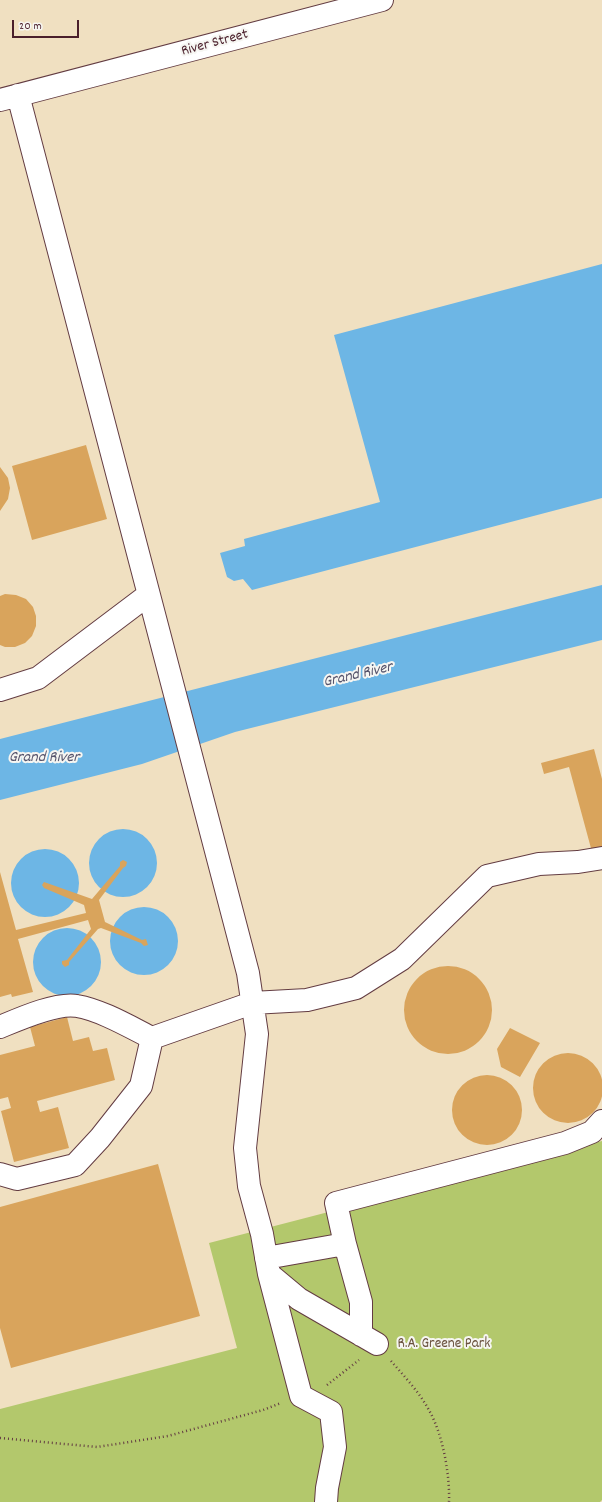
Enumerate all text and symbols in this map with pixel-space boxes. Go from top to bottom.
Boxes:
scale bar [14,12,81,38]
text: 20 m [19,18,42,35]
street label: River Street [180,26,250,62]
water label: Grand River [322,659,394,693]
water label: Grand River [9,749,79,769]
park label: R.A. Greene Park [398,1336,490,1354]

